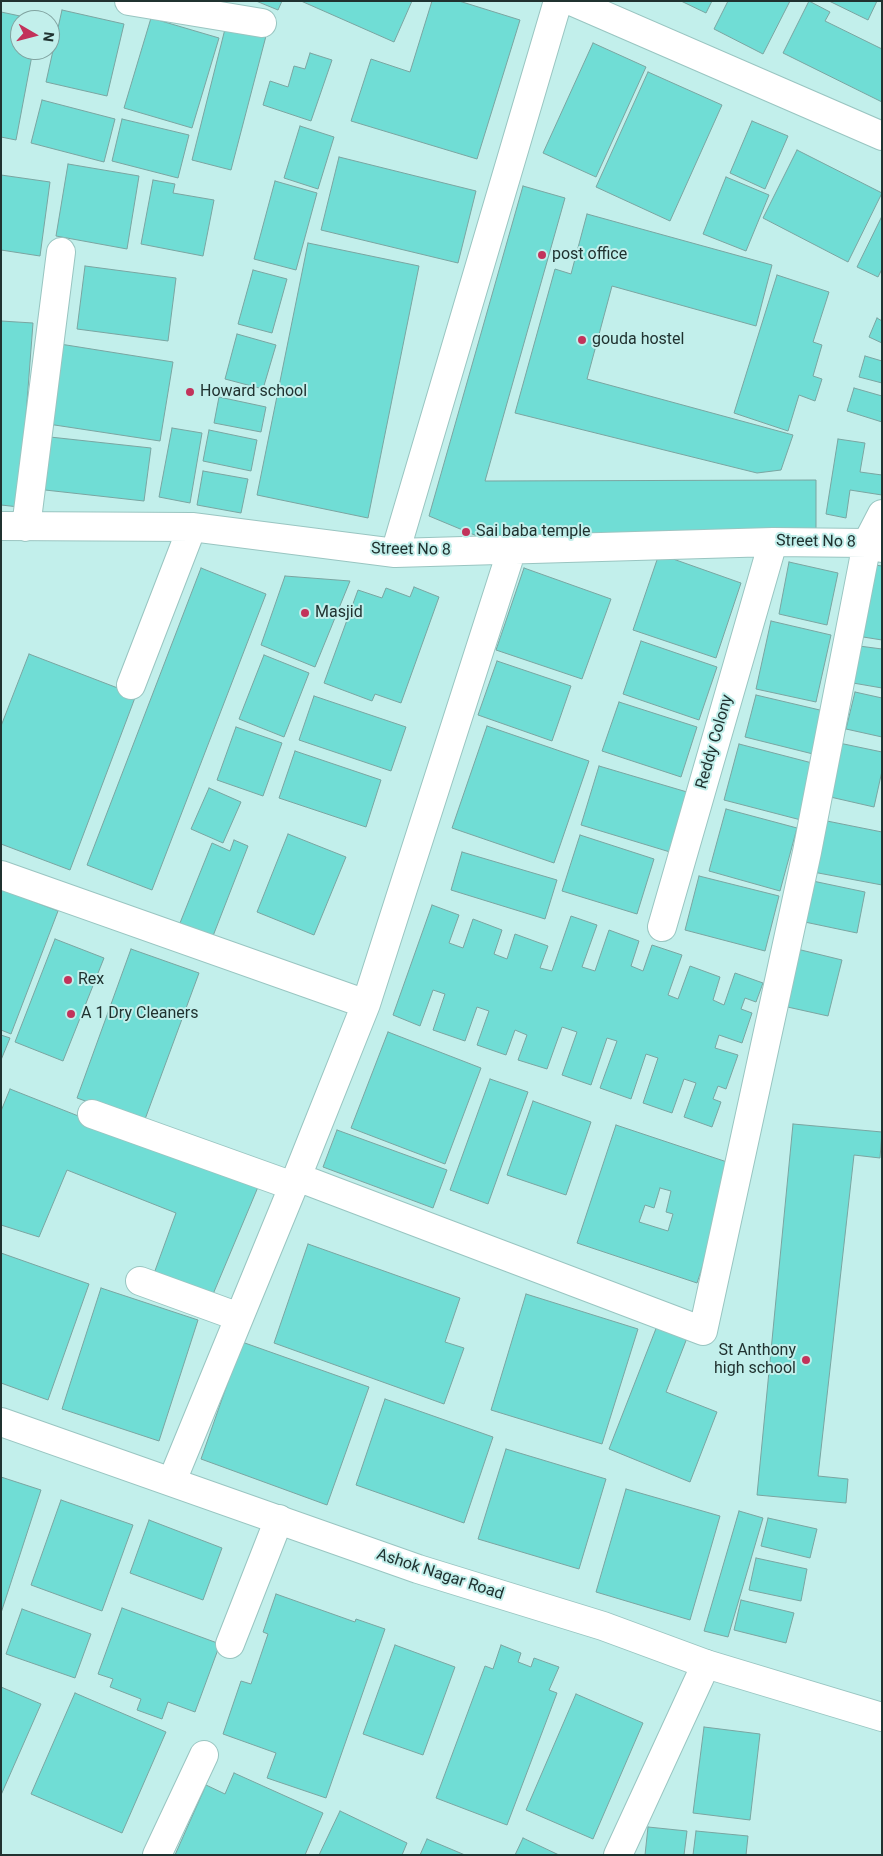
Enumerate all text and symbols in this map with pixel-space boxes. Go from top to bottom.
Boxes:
north arrow [10,10,60,60]
text: N [40,31,57,43]
place label: post office [552,245,627,265]
marker: post office [536,249,548,261]
place label: gouda hostel [592,330,684,350]
marker: gouda hostel [576,334,588,346]
place label: Howard school [200,382,307,402]
marker: Howard school [184,386,196,398]
place label: Sai baba temple [476,522,591,542]
marker: Sai baba temple [460,526,472,538]
street label: Street No 8 [776,532,856,552]
street label: Street No 8 [371,540,451,560]
place label: Masjid [315,603,363,623]
marker: Masjid [299,607,311,619]
street label: Reddy Colony [692,693,738,791]
place label: Rex [78,970,104,990]
marker: Rex [62,974,74,986]
place label: A 1 Dry Cleaners [81,1004,198,1024]
marker: A 1 Dry Cleaners [65,1008,77,1020]
place label: St Anthony high school [714,1341,796,1379]
marker: St Anthony high school [800,1354,812,1366]
street label: Ashok Nagar Road [374,1545,506,1605]

